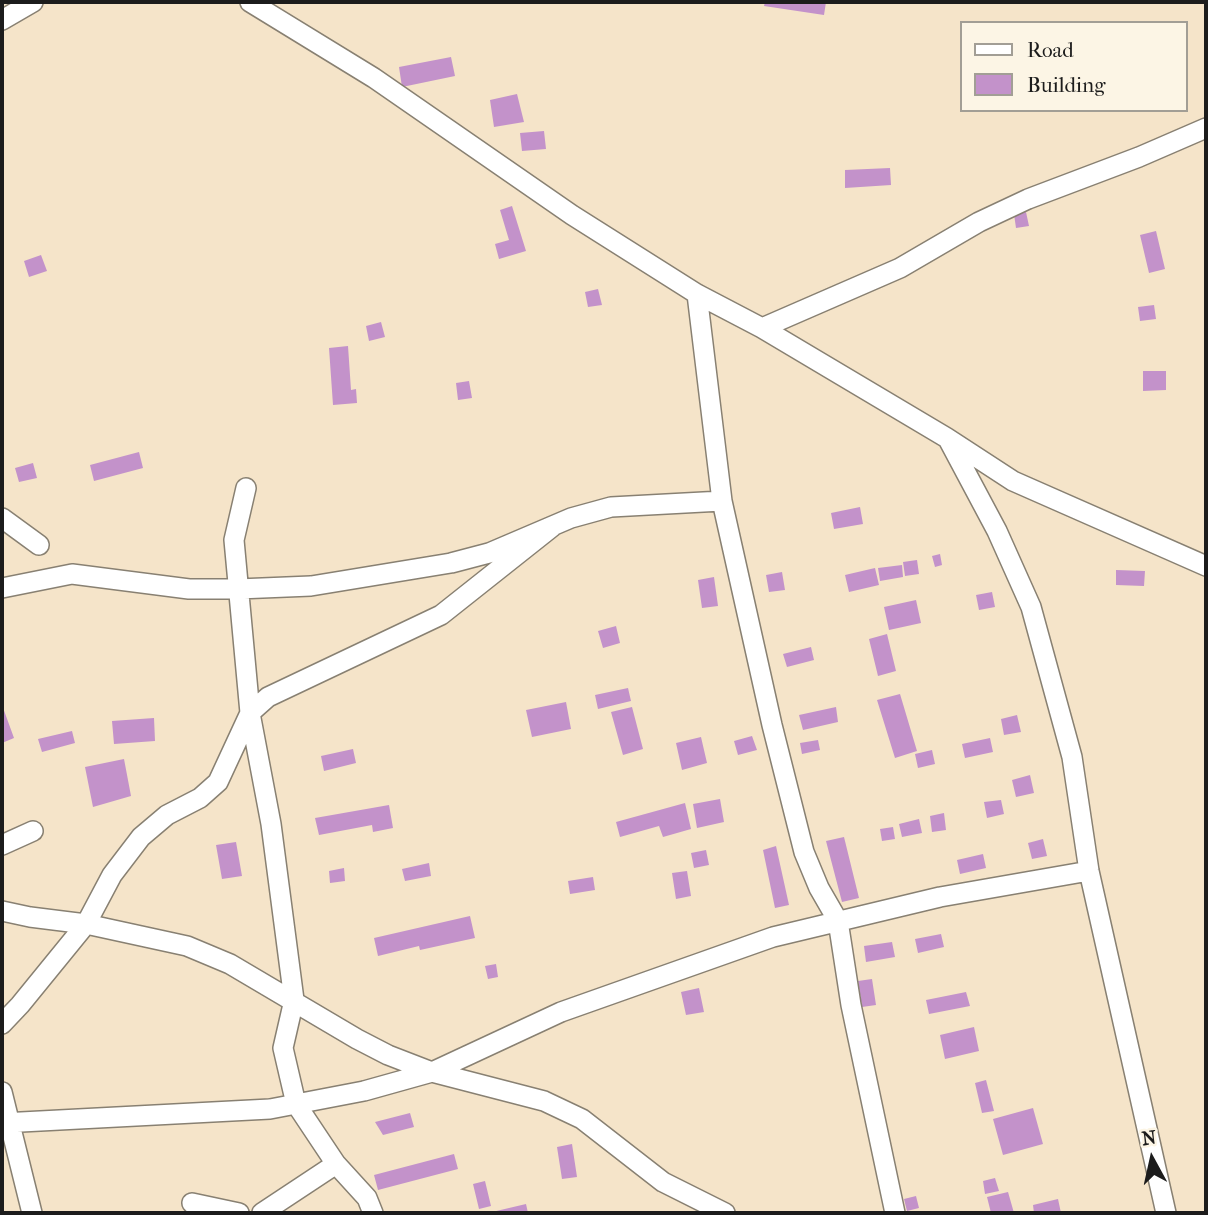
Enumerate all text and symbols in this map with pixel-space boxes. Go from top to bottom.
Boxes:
legend [960,21,1187,112]
text: Road [1027,38,1074,62]
text: Building [1027,73,1105,97]
north arrow [1117,1124,1187,1194]
text: N [1140,1126,1158,1150]

